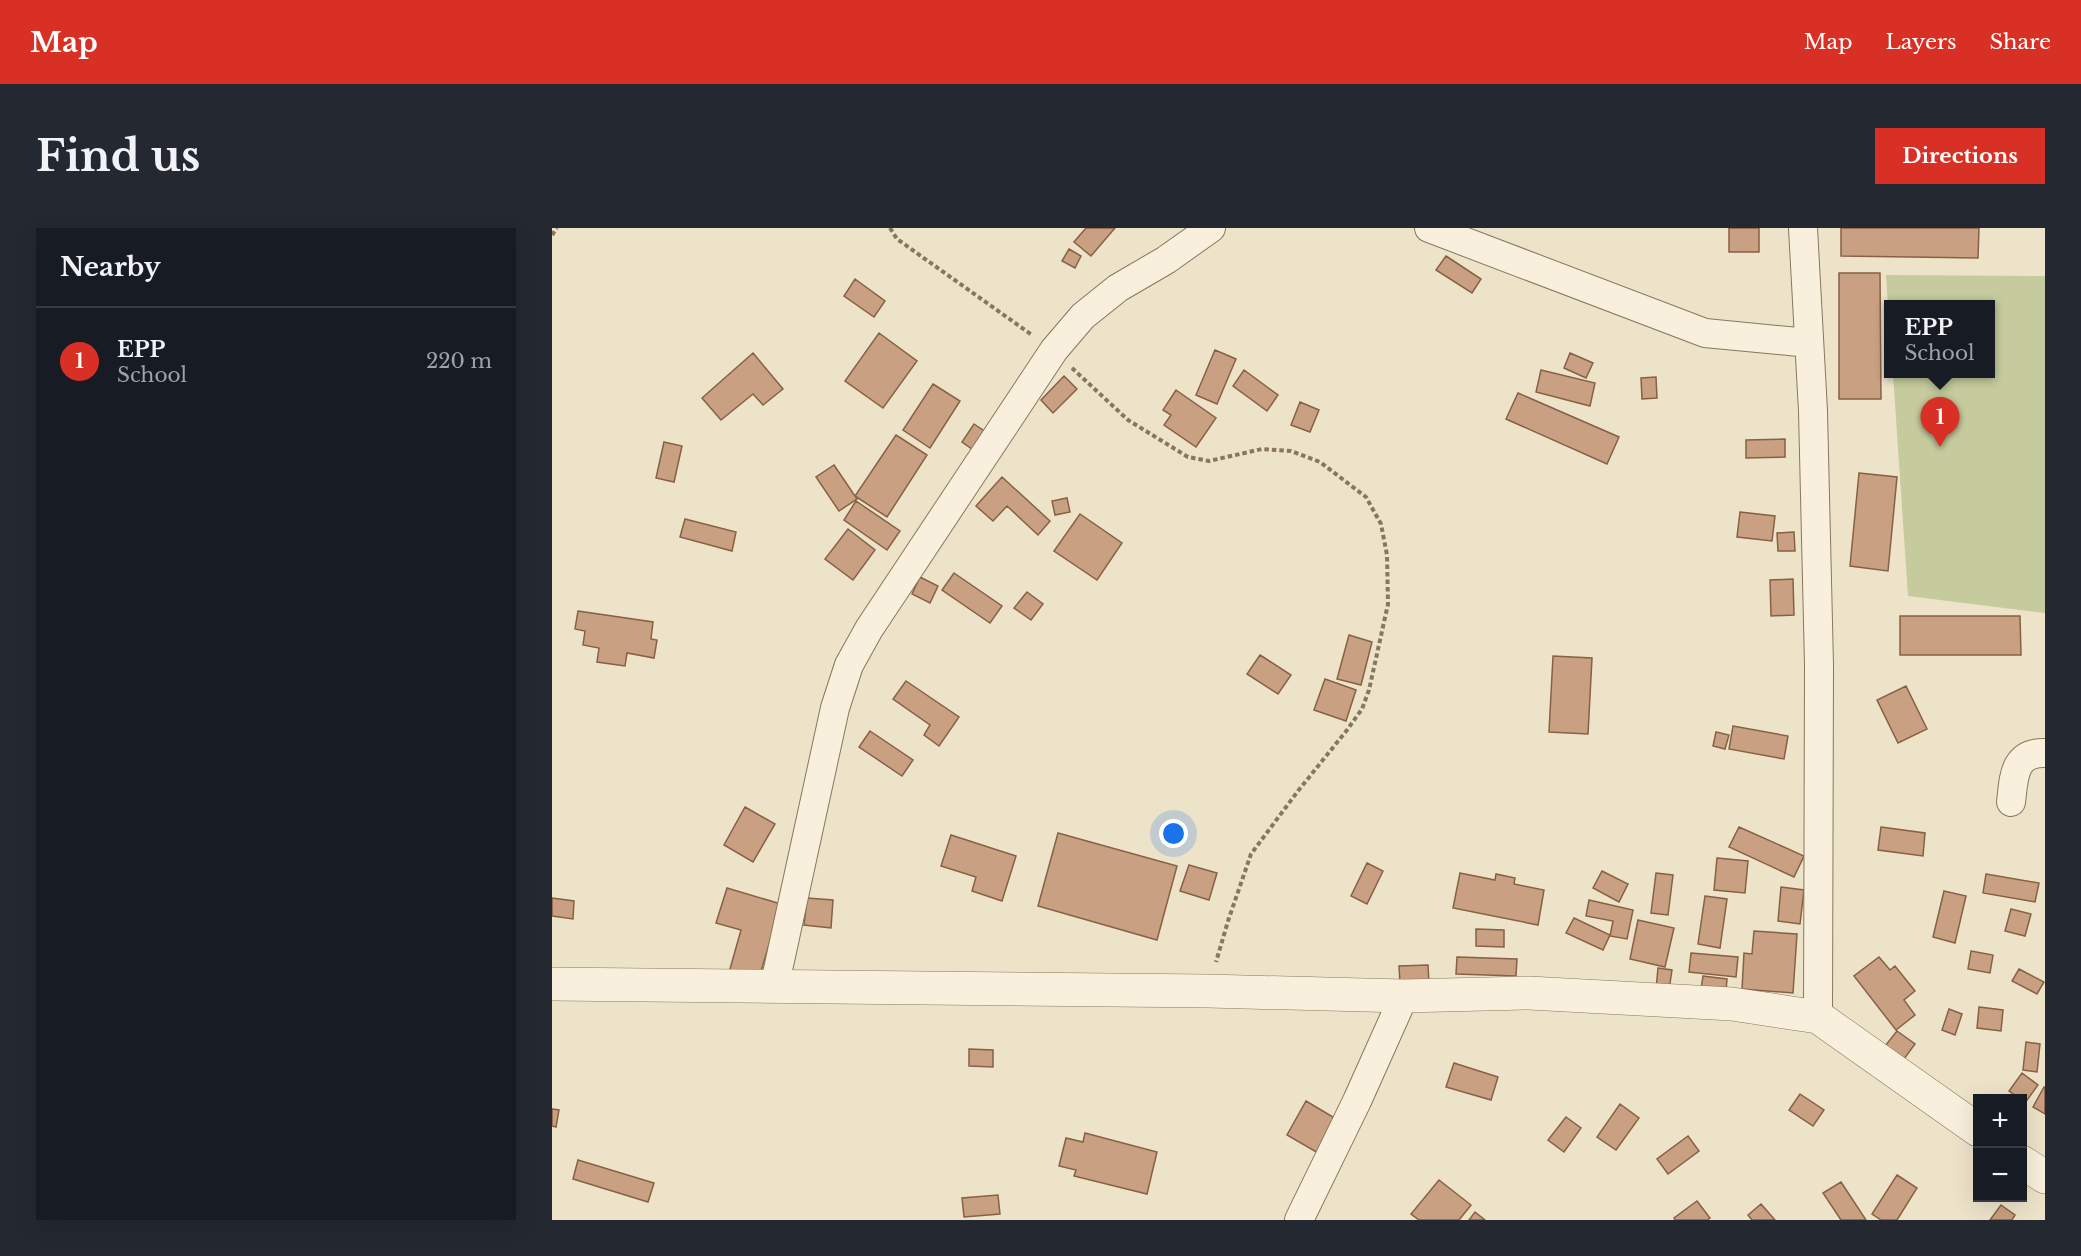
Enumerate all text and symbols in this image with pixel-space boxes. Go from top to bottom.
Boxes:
text: Map [30,25,98,60]
text: Map [1804,29,1853,55]
text: Layers [1886,29,1957,55]
text: Share [1990,29,2051,55]
button: Directions [1875,128,2045,184]
text: Find us [36,130,200,182]
text: Nearby [60,251,161,283]
popup [1884,300,1995,378]
text: EPP [1904,314,1953,341]
text: EPP [117,336,165,363]
text: School [1904,341,1975,365]
text: 1 [75,349,84,373]
text: 220 m [426,349,492,373]
text: School [117,363,187,387]
pin: 1 [1920,398,1960,447]
your location [1159,819,1188,848]
map controls [1973,1094,2027,1202]
button: + [1973,1094,2027,1148]
button: − [1973,1148,2027,1202]

